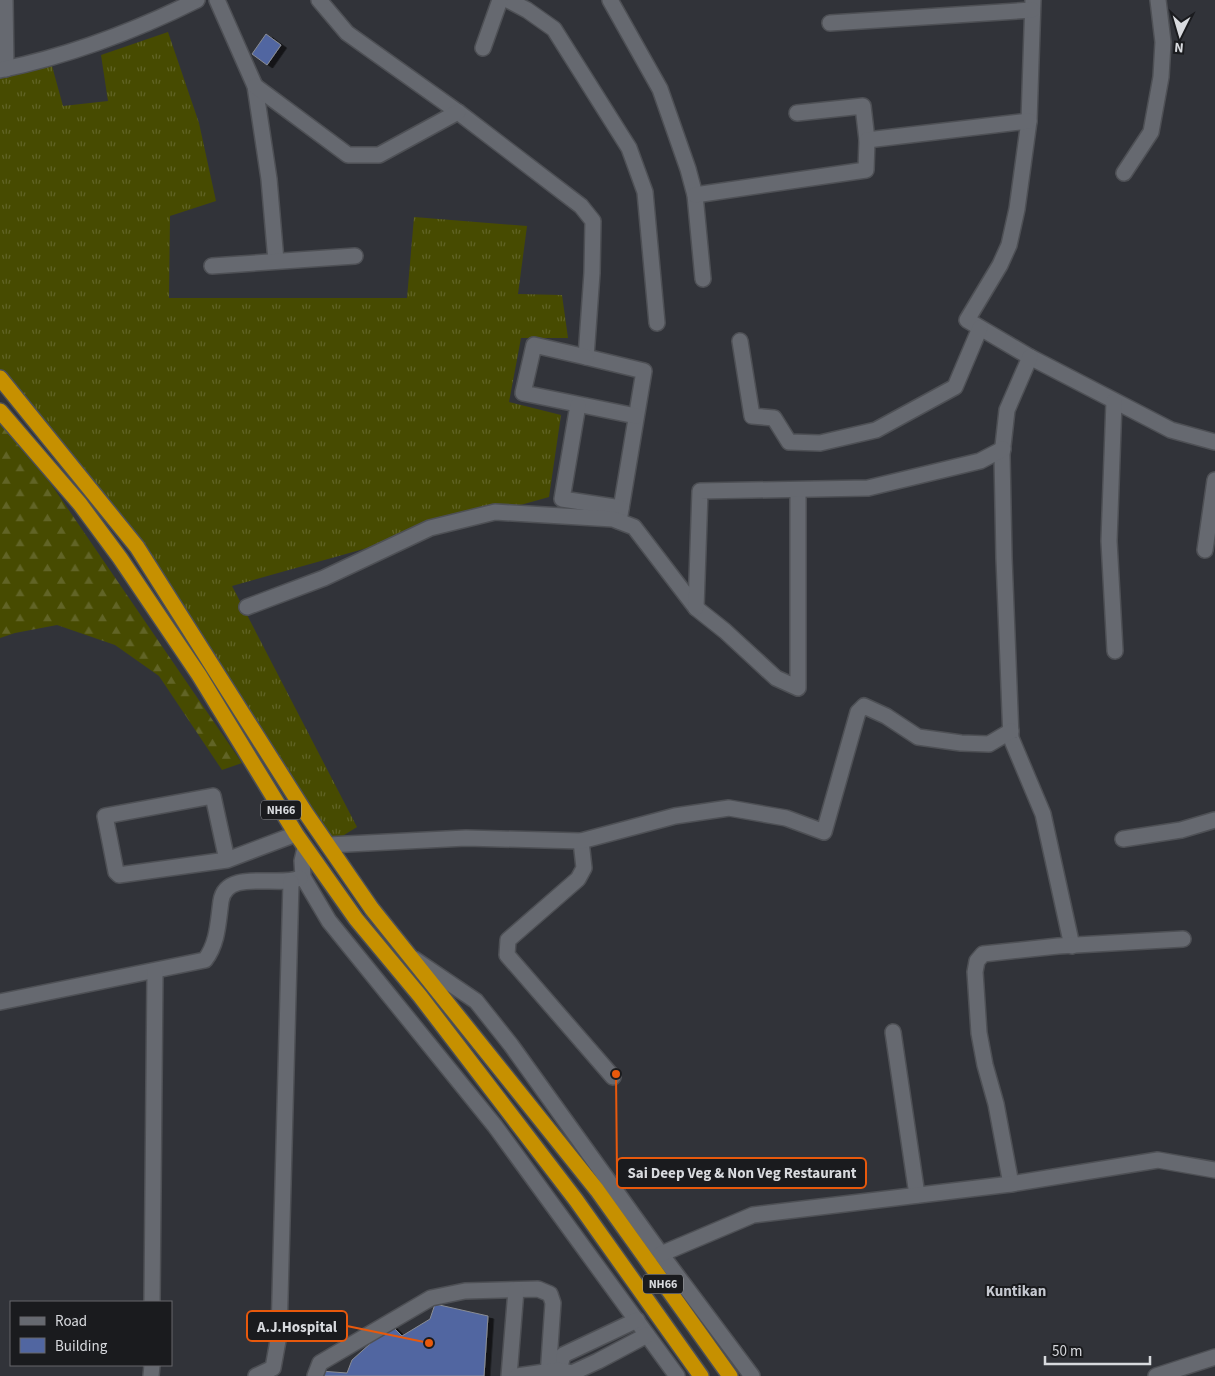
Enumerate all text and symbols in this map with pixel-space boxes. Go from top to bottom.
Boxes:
north arrow [1155,10,1205,60]
text: N [1173,37,1184,57]
road number: NH66 [261,800,301,820]
callout: Sai Deep Veg & Non Veg Restaurant [617,1158,866,1188]
text: Sai Deep Veg & Non Veg Restaurant [627,1163,857,1184]
road number: NH66 [643,1274,683,1294]
district label: Kuntikan [986,1281,1046,1302]
legend [10,1301,172,1366]
text: Road [55,1311,87,1332]
callout: A.J.Hospital [247,1311,347,1341]
text: A.J.Hospital [256,1317,338,1338]
scale bar [1045,1334,1150,1366]
text: Building [55,1336,108,1357]
text: 50 m [1052,1341,1082,1362]

